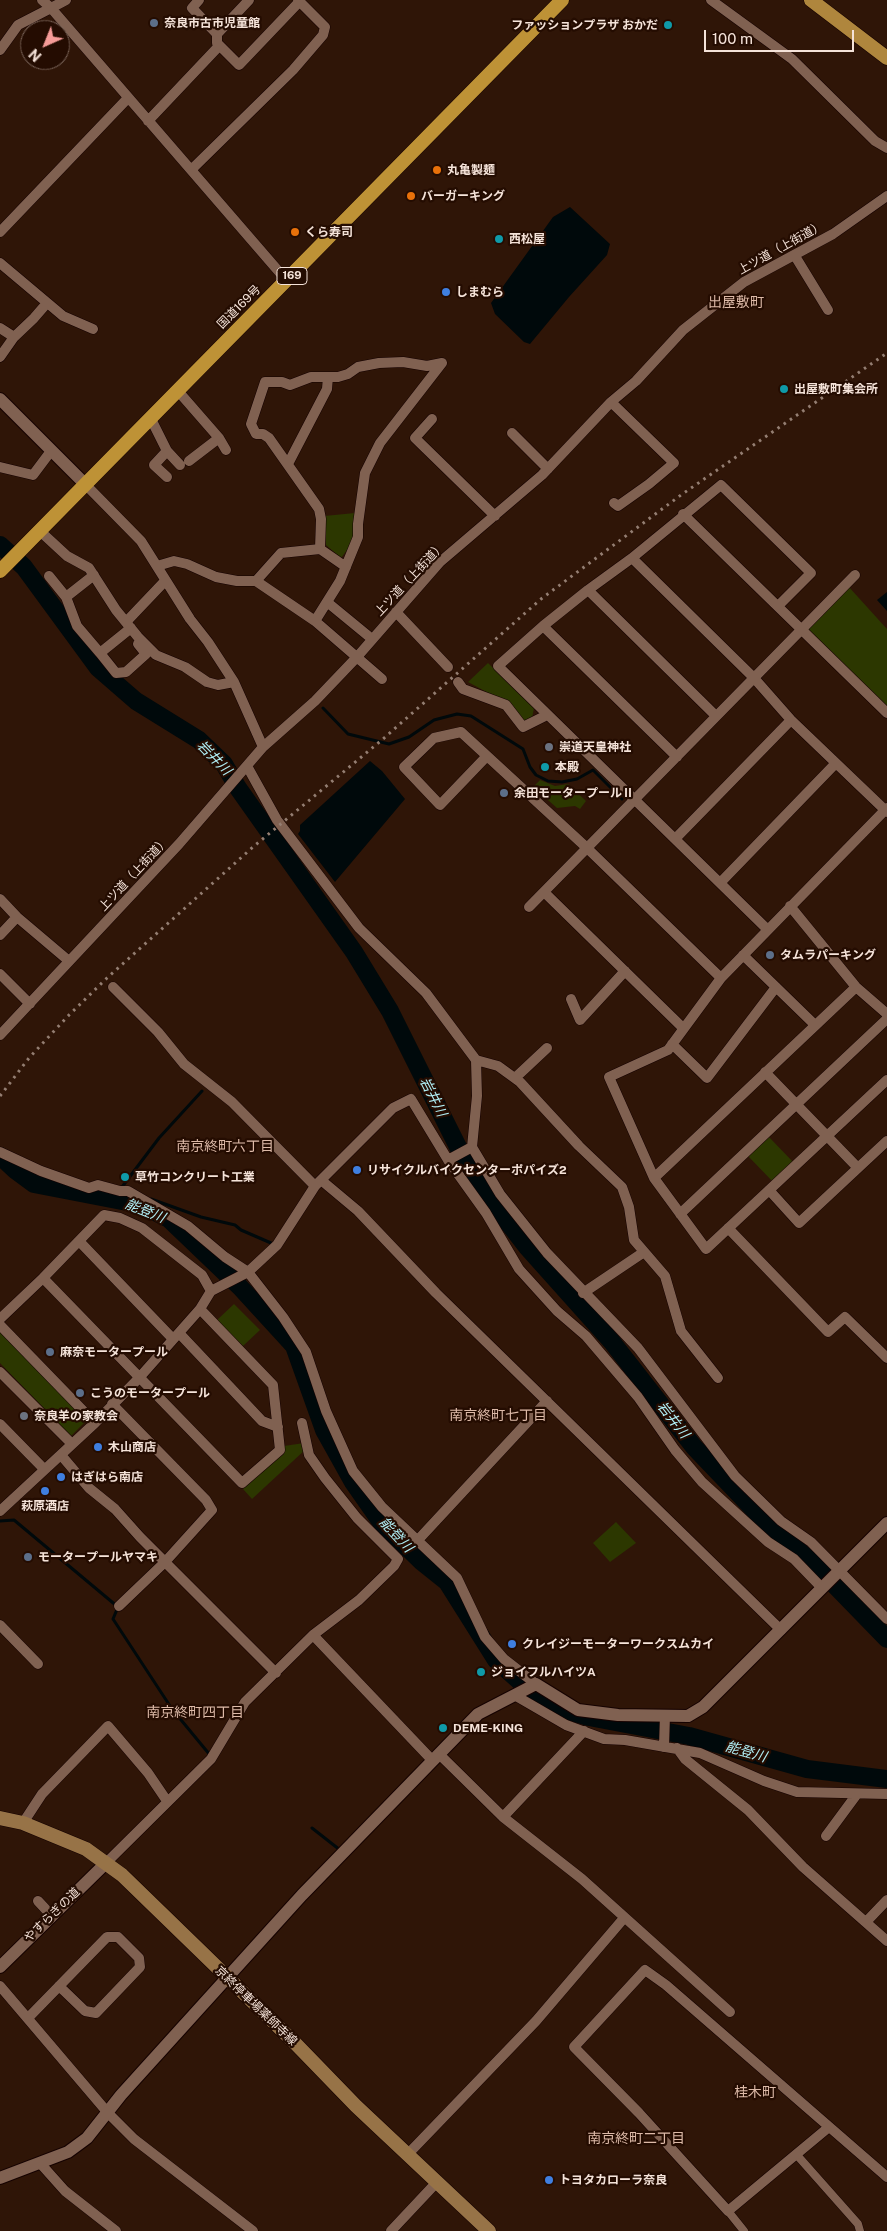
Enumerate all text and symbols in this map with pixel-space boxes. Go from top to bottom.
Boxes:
place label: 奈良市古市児童館 [164,16,260,30]
marker: 奈良市古市児童館 [148,17,160,29]
place label: ファッションプラザ おかだ [511,18,658,32]
marker: ファッションプラザ おかだ [662,19,674,31]
north arrow [20,20,70,70]
scale bar [707,20,857,52]
text: 100 m [712,30,753,47]
text: N [26,46,45,65]
place label: 丸亀製麺 [447,163,495,177]
marker: 丸亀製麺 [431,164,443,176]
place label: バーガーキング [421,189,505,203]
marker: バーガーキング [405,190,417,202]
street label: 上ツ道（上街道） [736,218,826,278]
place label: くら寿司 [305,225,353,239]
marker: くら寿司 [289,226,301,238]
place label: 西松屋 [509,232,545,246]
marker: 西松屋 [493,233,505,245]
road number: 169 [277,268,307,284]
street label: 国道169号 [214,282,264,332]
place label: しまむら [456,285,504,299]
marker: しまむら [440,286,452,298]
district label: 出屋敷町 [708,295,764,311]
place label: 出屋敷町集会所 [794,382,878,396]
marker: 出屋敷町集会所 [778,383,790,395]
street label: 上ツ道（上街道） [372,539,448,619]
water label: 岩井川 [193,737,235,779]
place label: 崇道天皇神社 [559,740,631,754]
marker: 崇道天皇神社 [543,741,555,753]
place label: 本殿 [555,760,579,774]
marker: 本殿 [539,761,551,773]
place label: 余田モータープールⅡ [514,786,634,800]
marker: 余田モータープールⅡ [498,787,510,799]
street label: 上ツ道（上街道） [96,834,172,914]
place label: タムラパーキング [780,948,876,962]
marker: タムラパーキング [764,949,776,961]
water label: 岩井川 [416,1074,450,1120]
district label: 南京終町六丁目 [176,1139,274,1155]
place label: リサイクルバイクセンターポパイズ2 [367,1163,567,1177]
marker: リサイクルバイクセンターポパイズ2 [351,1164,363,1176]
place label: 草竹コンクリート工業 [135,1170,255,1184]
marker: 草竹コンクリート工業 [119,1171,131,1183]
water label: 能登川 [122,1195,168,1227]
place label: 麻奈モータープール [60,1345,168,1359]
marker: 麻奈モータープール [44,1346,56,1358]
place label: こうのモータープール [90,1386,210,1400]
marker: こうのモータープール [74,1387,86,1399]
water label: 岩井川 [653,1398,693,1442]
district label: 南京終町七丁目 [449,1408,547,1424]
place label: 奈良羊の家教会 [34,1409,118,1423]
marker: 奈良羊の家教会 [18,1410,30,1422]
place label: 木山商店 [108,1440,156,1454]
marker: 木山商店 [92,1441,104,1453]
place label: はぎはら南店 [71,1470,143,1484]
marker: はぎはら南店 [55,1471,67,1483]
marker: 萩原酒店 [39,1485,51,1497]
place label: 萩原酒店 [21,1499,69,1513]
water label: 能登川 [376,1514,416,1556]
place label: モータープールヤマキ [38,1550,158,1564]
marker: モータープールヤマキ [22,1551,34,1563]
place label: クレイジーモーターワークスムカイ [522,1637,714,1651]
marker: クレイジーモーターワークスムカイ [506,1638,518,1650]
place label: ジョイフルハイツA [491,1665,596,1679]
marker: ジョイフルハイツA [475,1666,487,1678]
district label: 南京終町四丁目 [146,1705,244,1721]
place label: DEME-KING [453,1721,523,1735]
marker: DEME-KING [437,1722,449,1734]
water label: 能登川 [723,1738,769,1766]
street label: やすらぎの道 [21,1885,83,1945]
street label: 京終停車場薬師寺線 [212,1963,300,2049]
district label: 桂木町 [734,2085,776,2101]
district label: 南京終町二丁目 [587,2131,685,2147]
place label: トヨタカローラ奈良 [559,2173,667,2187]
marker: トヨタカローラ奈良 [543,2174,555,2186]

